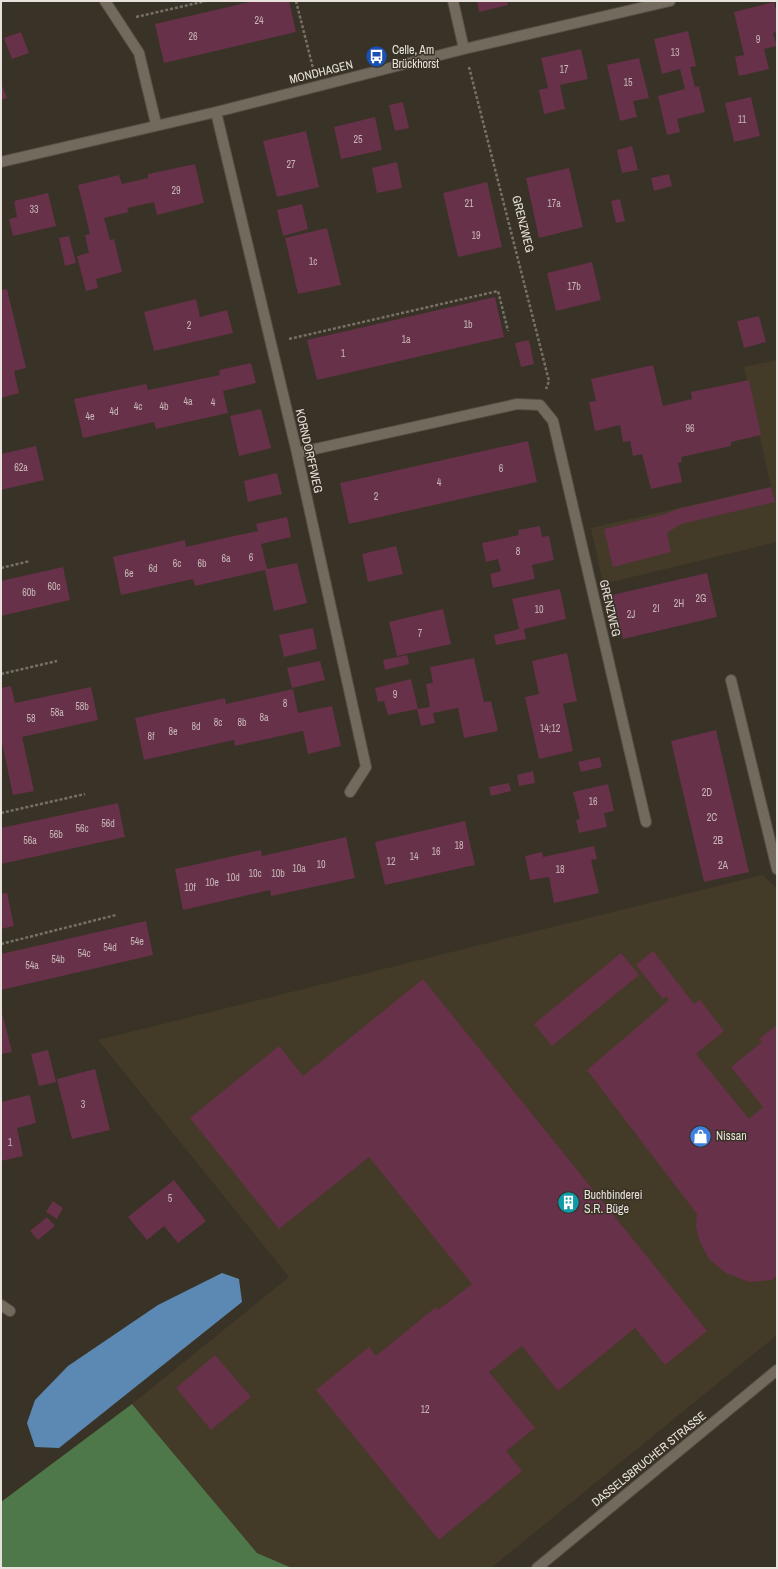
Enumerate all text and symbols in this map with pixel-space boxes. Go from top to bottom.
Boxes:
house number: 24 [254,14,264,27]
house number: 26 [188,30,198,43]
house number: 9 [756,33,761,46]
place label: Celle, Am Brückhorst [392,42,439,72]
bus stop icon: Celle, Am Brückhorst [363,44,389,70]
house number: 13 [670,46,680,59]
street label: MONDHAGEN [287,56,355,88]
house number: 17 [559,63,569,76]
house number: 15 [623,76,633,89]
house number: 11 [738,113,747,126]
house number: 25 [353,133,363,146]
house number: 27 [286,158,296,171]
house number: 29 [171,184,181,197]
street label: GRENZWEG [508,194,538,254]
house number: 21 [464,197,474,210]
house number: 17a [547,197,561,210]
house number: 33 [29,203,39,216]
house number: 19 [471,229,481,242]
house number: 1c [309,255,317,268]
house number: 17b [567,280,581,293]
house number: 1b [463,318,473,331]
house number: 2 [187,319,192,332]
house number: 1a [401,333,411,346]
house number: 1 [341,347,346,360]
house number: 4a [183,395,193,408]
house number: 4 [211,396,216,409]
house number: 4c [134,400,142,413]
house number: 4b [159,400,169,413]
house number: 4d [109,405,119,418]
street label: KORNDORFFWEG [292,407,326,495]
house number: 4e [85,410,95,423]
house number: 96 [685,422,695,435]
house number: 62a [14,461,28,474]
house number: 6 [499,462,504,475]
house number: 4 [437,476,442,489]
house number: 2 [374,490,379,503]
house number: 8 [516,545,521,558]
house number: 6 [249,551,254,564]
house number: 6a [221,552,231,565]
house number: 6c [173,557,181,570]
house number: 6b [197,557,207,570]
house number: 6d [148,562,158,575]
house number: 6e [124,567,134,580]
street label: GRENZWEG [596,578,624,638]
house number: 60c [47,580,61,593]
house number: 60b [22,586,36,599]
house number: 2G [696,592,706,605]
house number: 2H [674,597,684,610]
house number: 2I [653,602,659,615]
house number: 10 [534,603,544,616]
house number: 2J [627,608,635,621]
house number: 7 [418,627,423,640]
house number: 9 [393,688,398,701]
house number: 8 [283,697,288,710]
house number: 58b [75,700,89,713]
house number: 58a [50,706,64,719]
house number: 8a [259,711,269,724]
house number: 58 [26,712,36,725]
house number: 8c [214,716,222,729]
house number: 8b [237,716,247,729]
house number: 8d [191,720,201,733]
house number: 14;12 [540,722,561,735]
house number: 8e [168,725,178,738]
house number: 8f [148,730,155,743]
house number: 2D [702,786,712,799]
house number: 16 [588,795,598,808]
house number: 2C [707,811,717,824]
house number: 56d [101,817,115,830]
house number: 56c [75,822,89,835]
house number: 56b [49,828,63,841]
house number: 56a [23,834,37,847]
house number: 2B [713,834,724,847]
house number: 18 [454,839,464,852]
house number: 16 [431,845,441,858]
house number: 14 [409,850,419,863]
house number: 12 [386,855,396,868]
house number: 10 [316,858,326,871]
house number: 2A [718,859,729,872]
house number: 10a [292,862,306,875]
house number: 18 [555,863,565,876]
house number: 10c [248,867,262,880]
house number: 10b [271,867,285,880]
house number: 10d [226,871,240,884]
house number: 10e [205,876,219,889]
house number: 10f [184,881,196,894]
house number: 54e [130,935,144,948]
house number: 54d [103,941,117,954]
house number: 54c [77,947,91,960]
house number: 54b [51,953,65,966]
house number: 54a [25,959,39,972]
house number: 3 [81,1098,86,1111]
shop icon: Nissan [687,1123,713,1149]
place label: Nissan [716,1128,747,1144]
house number: 1 [8,1136,13,1149]
place label: Buchbinderei S.R. Büge [584,1187,643,1217]
building icon: Buchbinderei S.R. Büge [555,1189,581,1215]
house number: 5 [168,1192,173,1205]
house number: 12 [420,1403,430,1416]
street label: DASSELSBRUCHER STRASSE [589,1408,709,1510]

